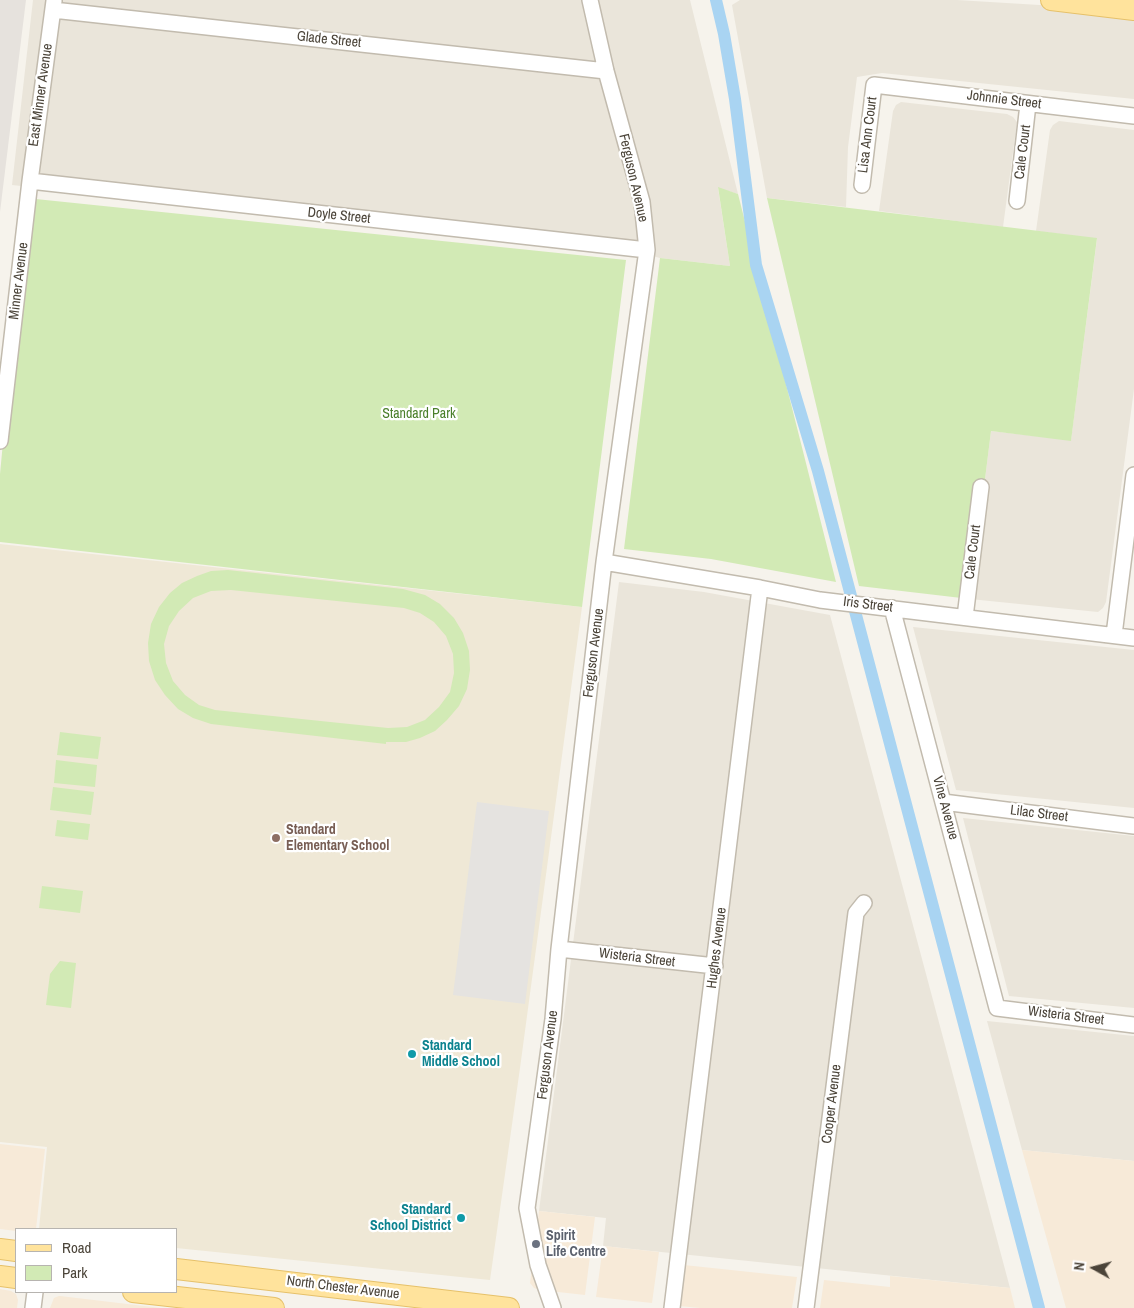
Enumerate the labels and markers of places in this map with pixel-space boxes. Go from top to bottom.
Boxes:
place label: Standard Elementary School [286,822,389,854]
marker: Standard Elementary School [270,832,282,844]
place label: Standard Middle School [422,1038,500,1070]
marker: Standard Middle School [406,1048,418,1060]
place label: Standard School District [370,1202,451,1234]
marker: Standard School District [455,1212,467,1224]
place label: Spirit Life Centre [546,1228,606,1260]
marker: Spirit Life Centre [530,1238,542,1250]

